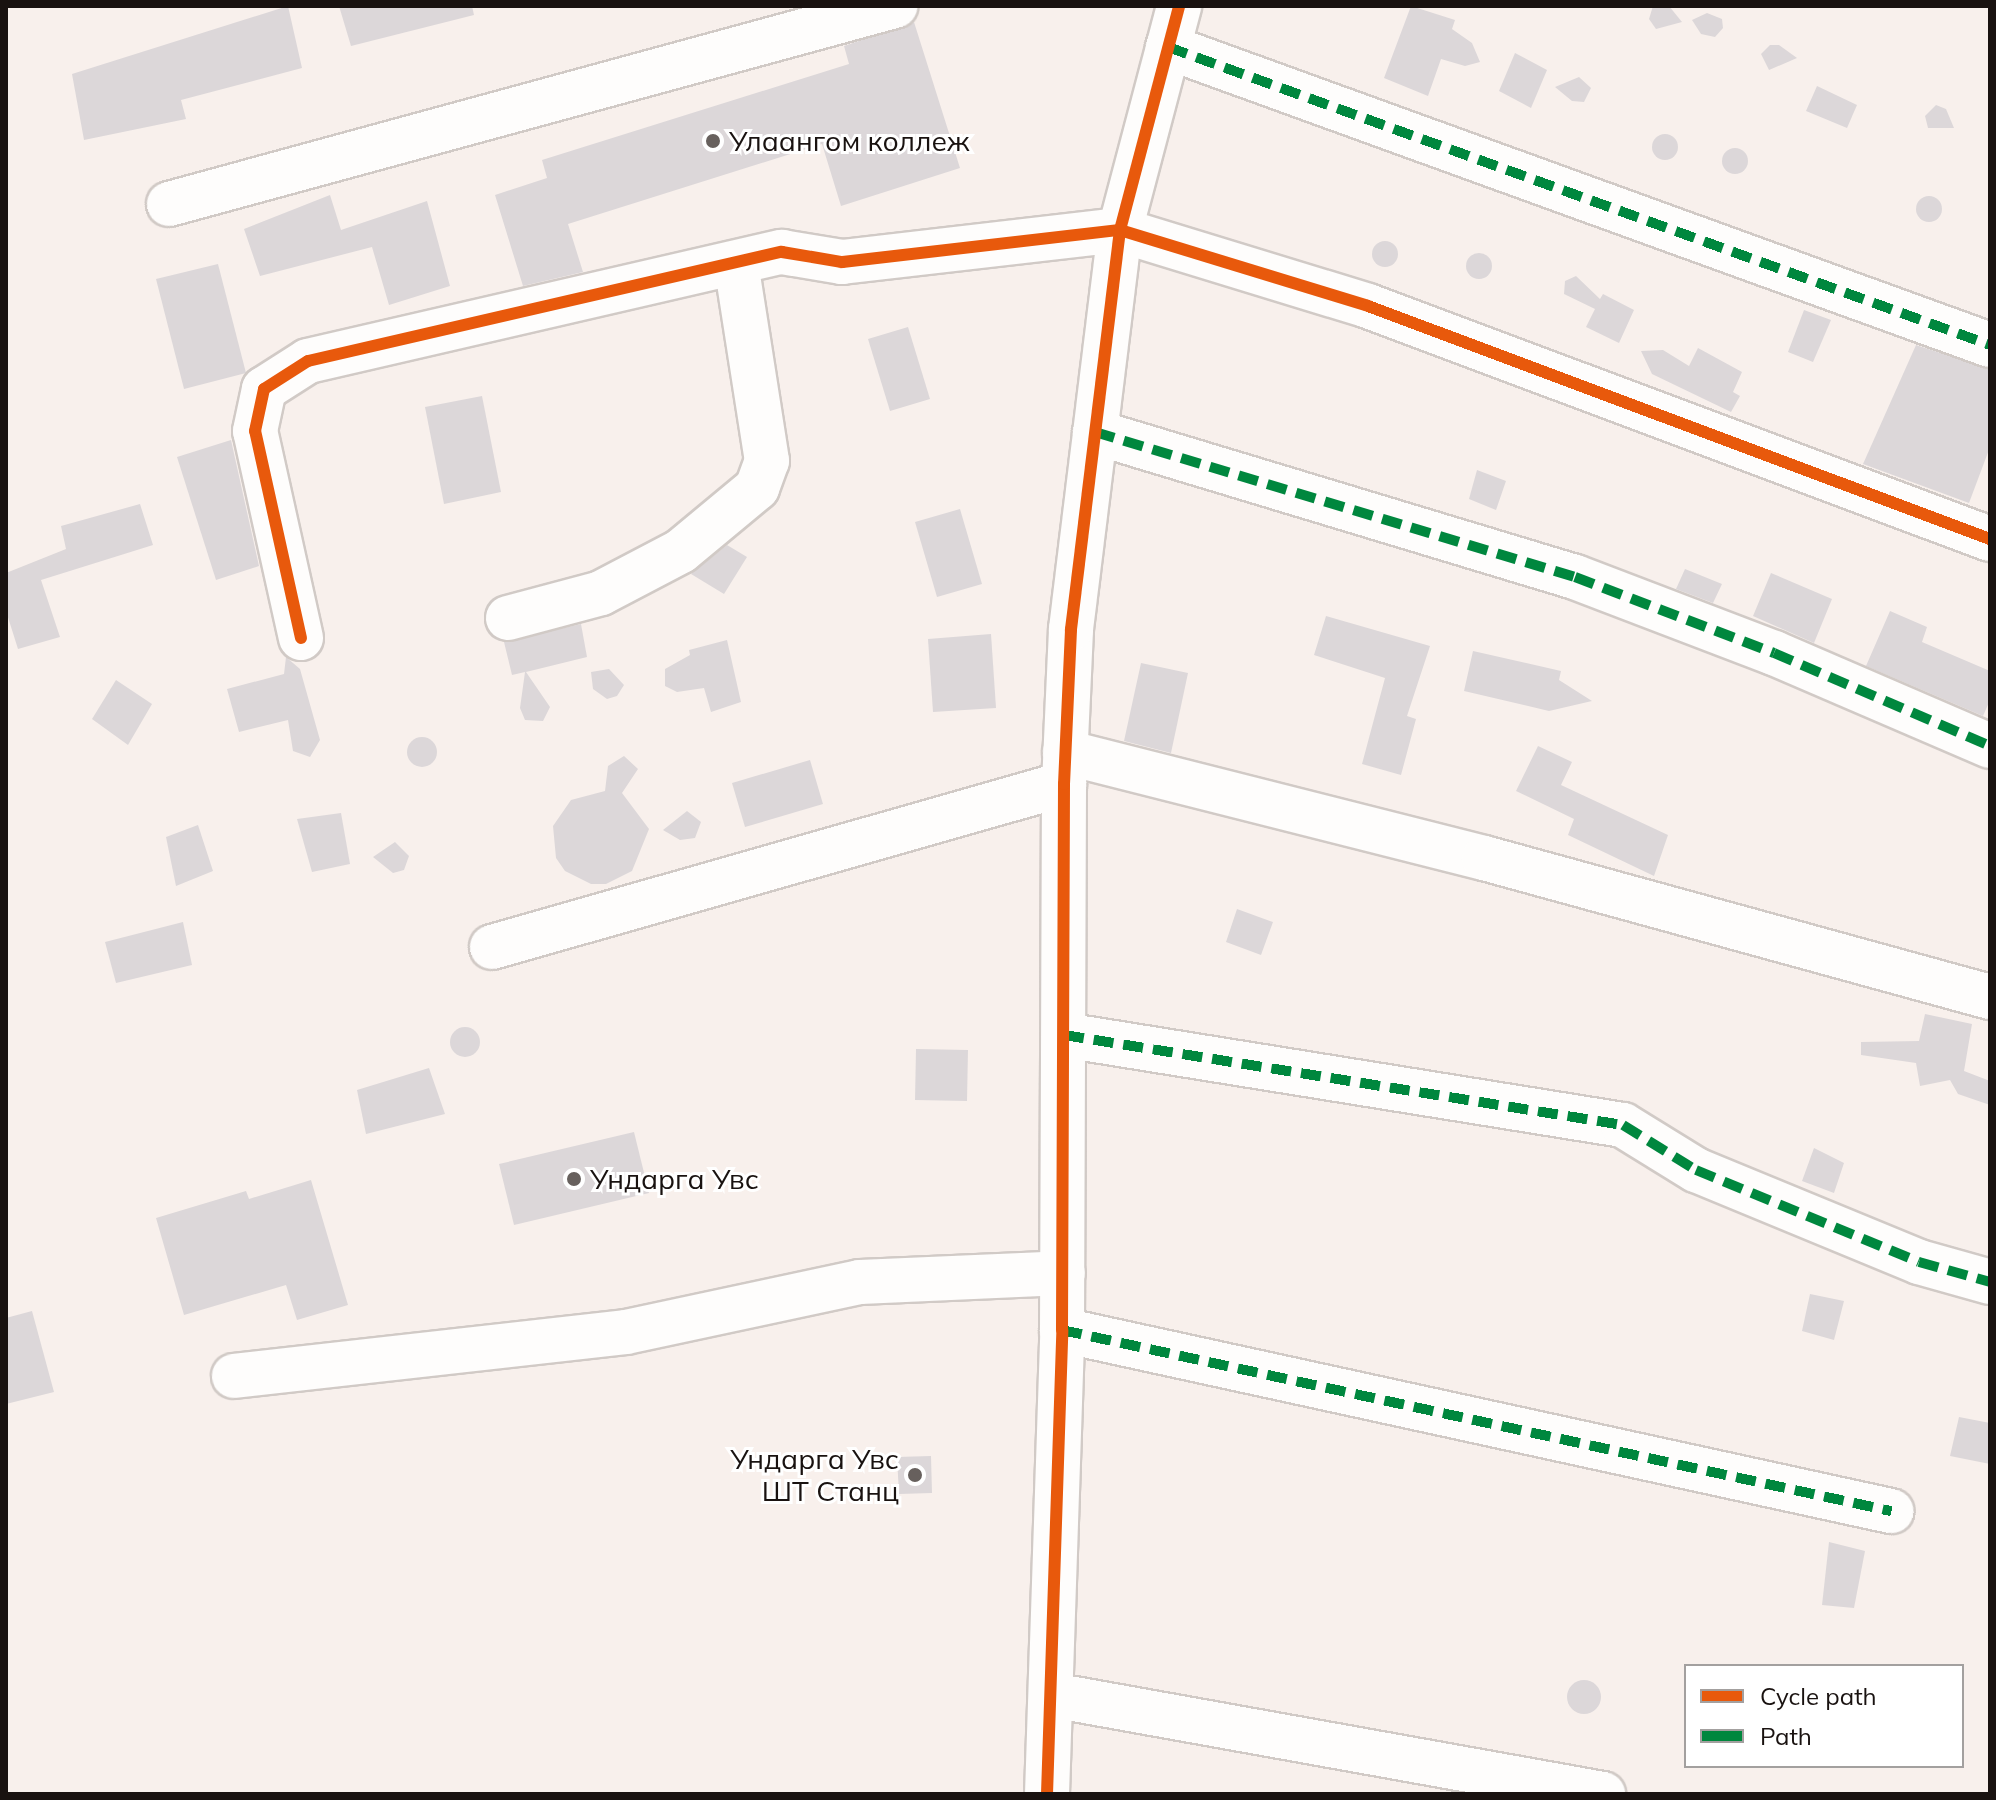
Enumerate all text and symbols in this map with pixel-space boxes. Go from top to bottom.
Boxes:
place label: Улаангом коллеж [729,124,970,158]
marker: Улаангом коллеж [704,132,722,150]
place label: Ундарга Увс [590,1162,759,1196]
marker: Ундарга Увс [565,1170,583,1188]
place label: Ундарга Увс ШТ Станц [730,1442,899,1508]
marker: Ундарга Увс ШТ Станц [906,1466,924,1484]
legend [1684,1664,1964,1768]
text: Cycle path [1760,1681,1877,1711]
text: Path [1760,1721,1812,1751]

